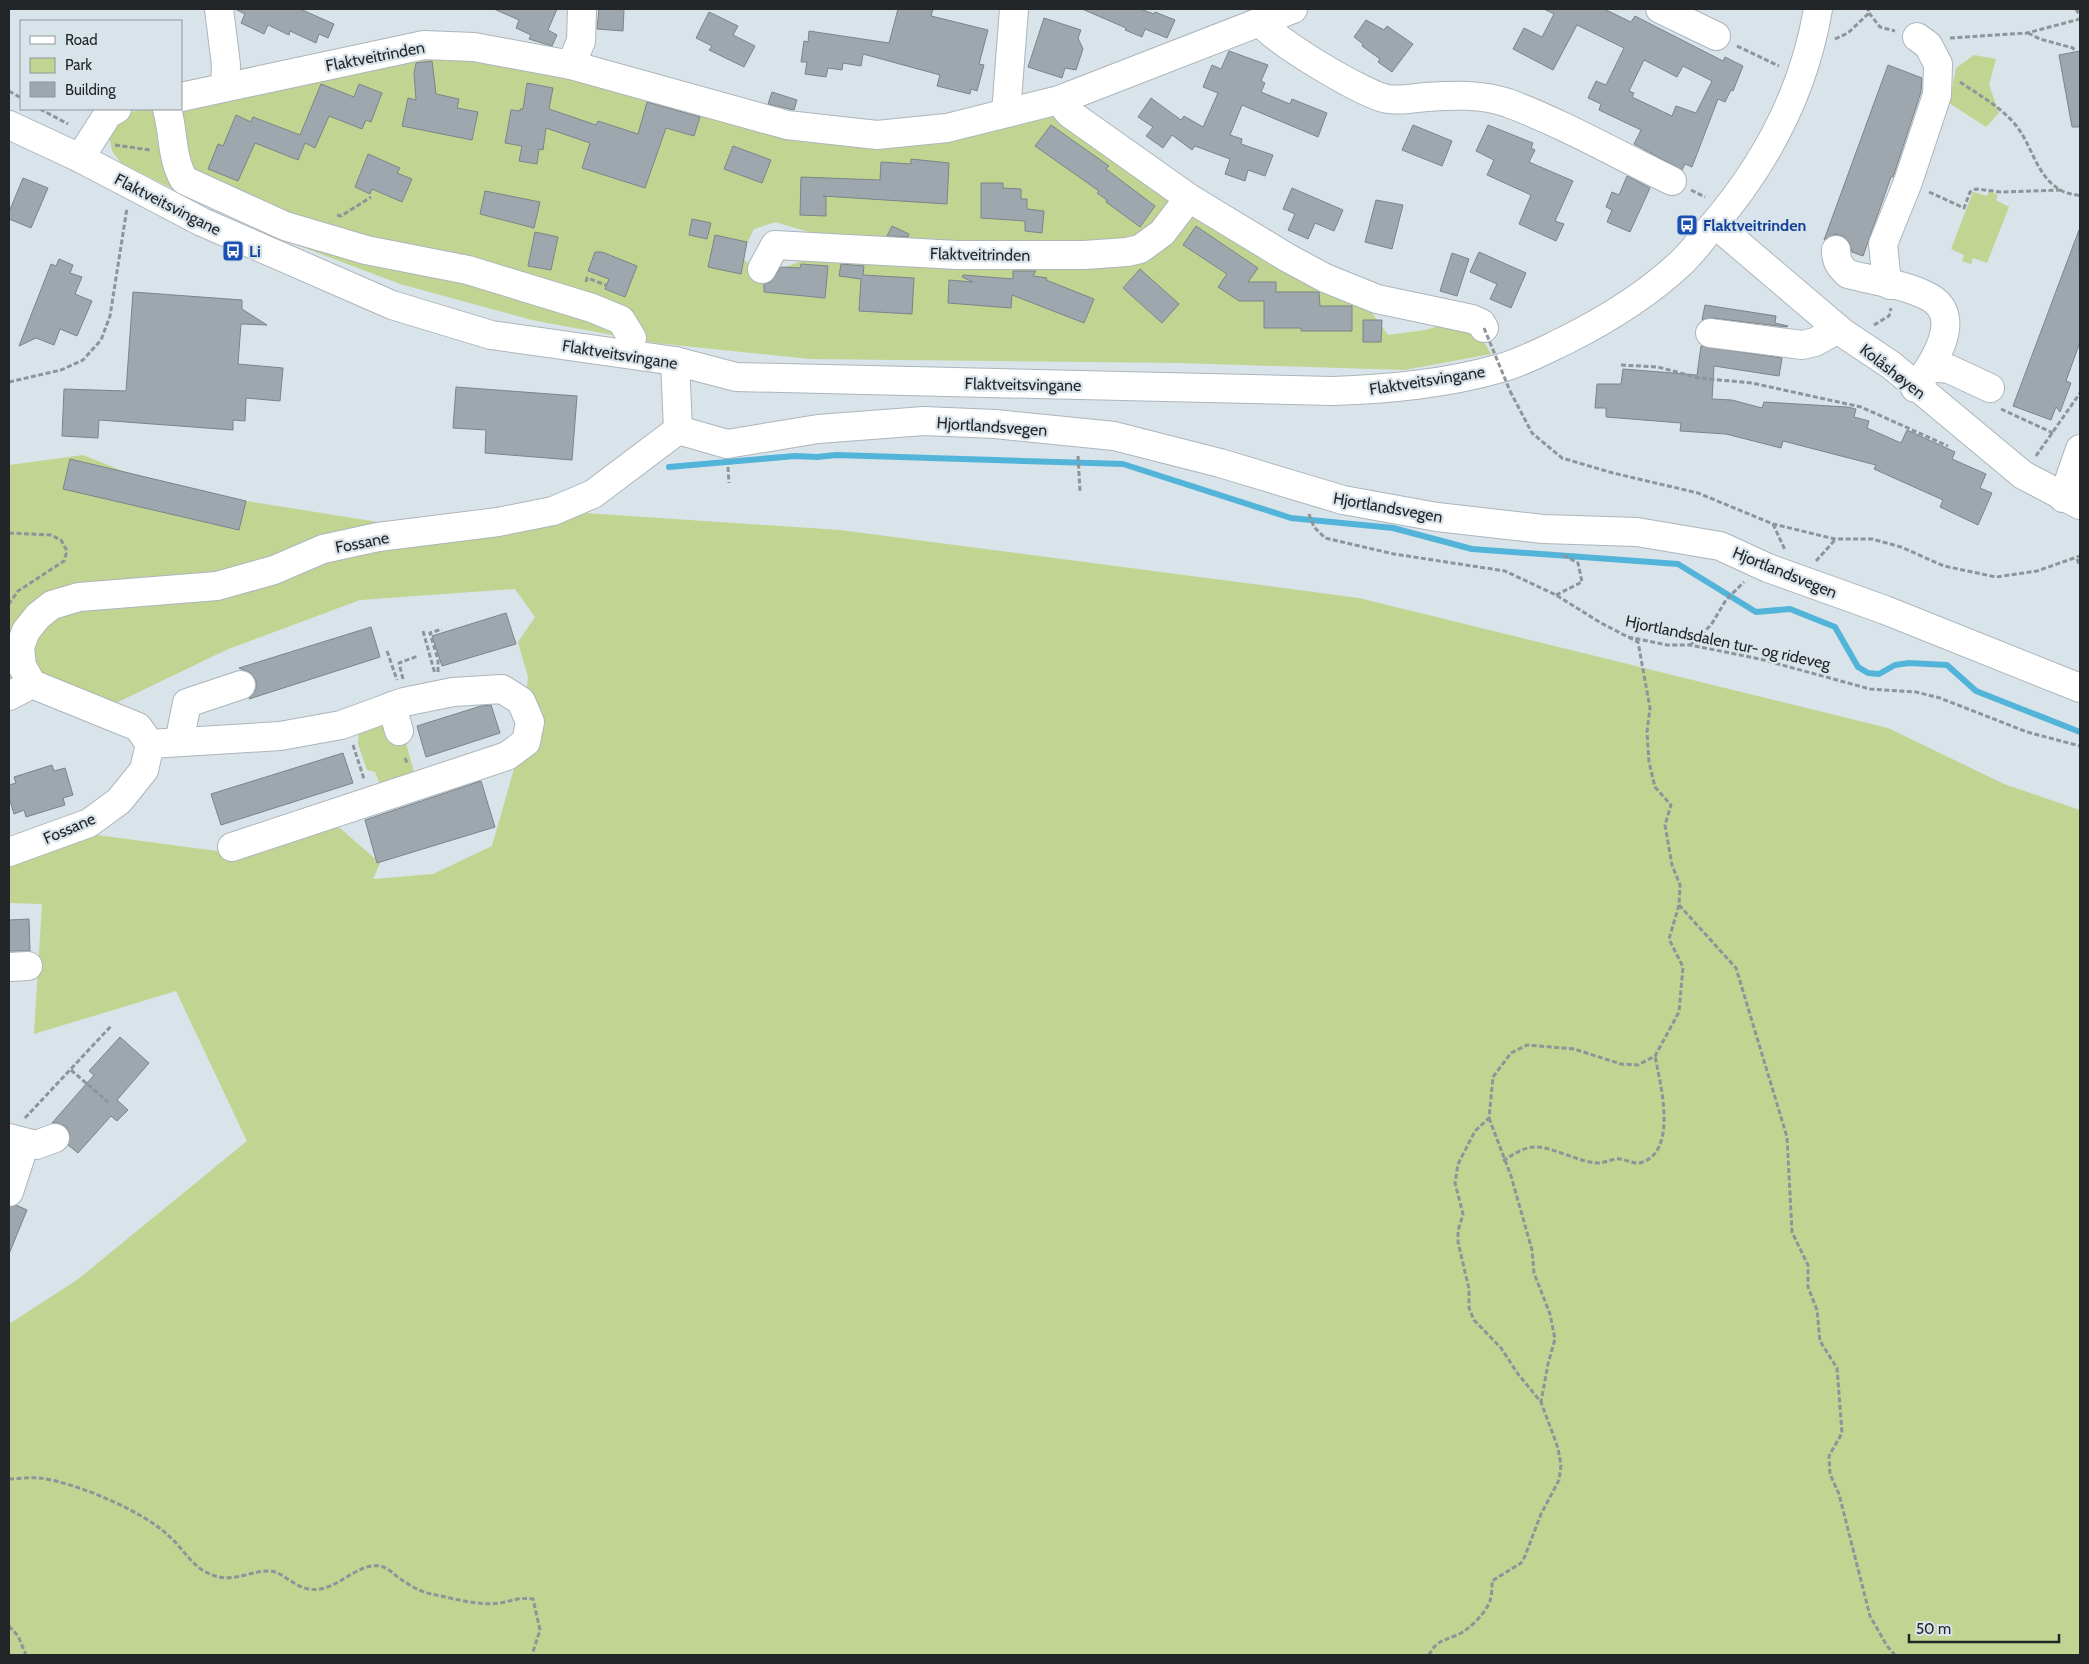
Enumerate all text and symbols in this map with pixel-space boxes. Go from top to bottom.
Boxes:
legend [20,20,182,110]
text: Road [65,31,98,49]
street label: Flaktveitrinden [324,38,426,75]
text: Park [65,56,92,74]
text: Building [65,81,116,99]
street label: Flaktveitsvingane [111,169,224,239]
bus stop icon: Flaktveitrinden [1675,213,1699,237]
place label: Flaktveitrinden [1703,216,1806,235]
bus stop icon: Li [221,239,245,263]
place label: Li [249,242,261,261]
street label: Flaktveitrinden [930,244,1030,265]
street label: Flaktveitsvingane [561,336,679,373]
street label: Kolåshøyen [1856,340,1929,403]
street label: Flaktveitsvingane [1368,362,1486,399]
street label: Flaktveitsvingane [964,374,1081,395]
street label: Hjortlandsvegen [936,413,1048,440]
street label: Hjortlandsvegen [1332,489,1444,526]
street label: Fossane [334,528,391,557]
street label: Hjortlandsvegen [1730,543,1840,602]
street label: Hjortlandsdalen tur- og rideveg [1624,611,1833,674]
street label: Fossane [40,809,98,848]
scale bar [1909,1612,2059,1644]
text: 50 m [1916,1620,1951,1638]

